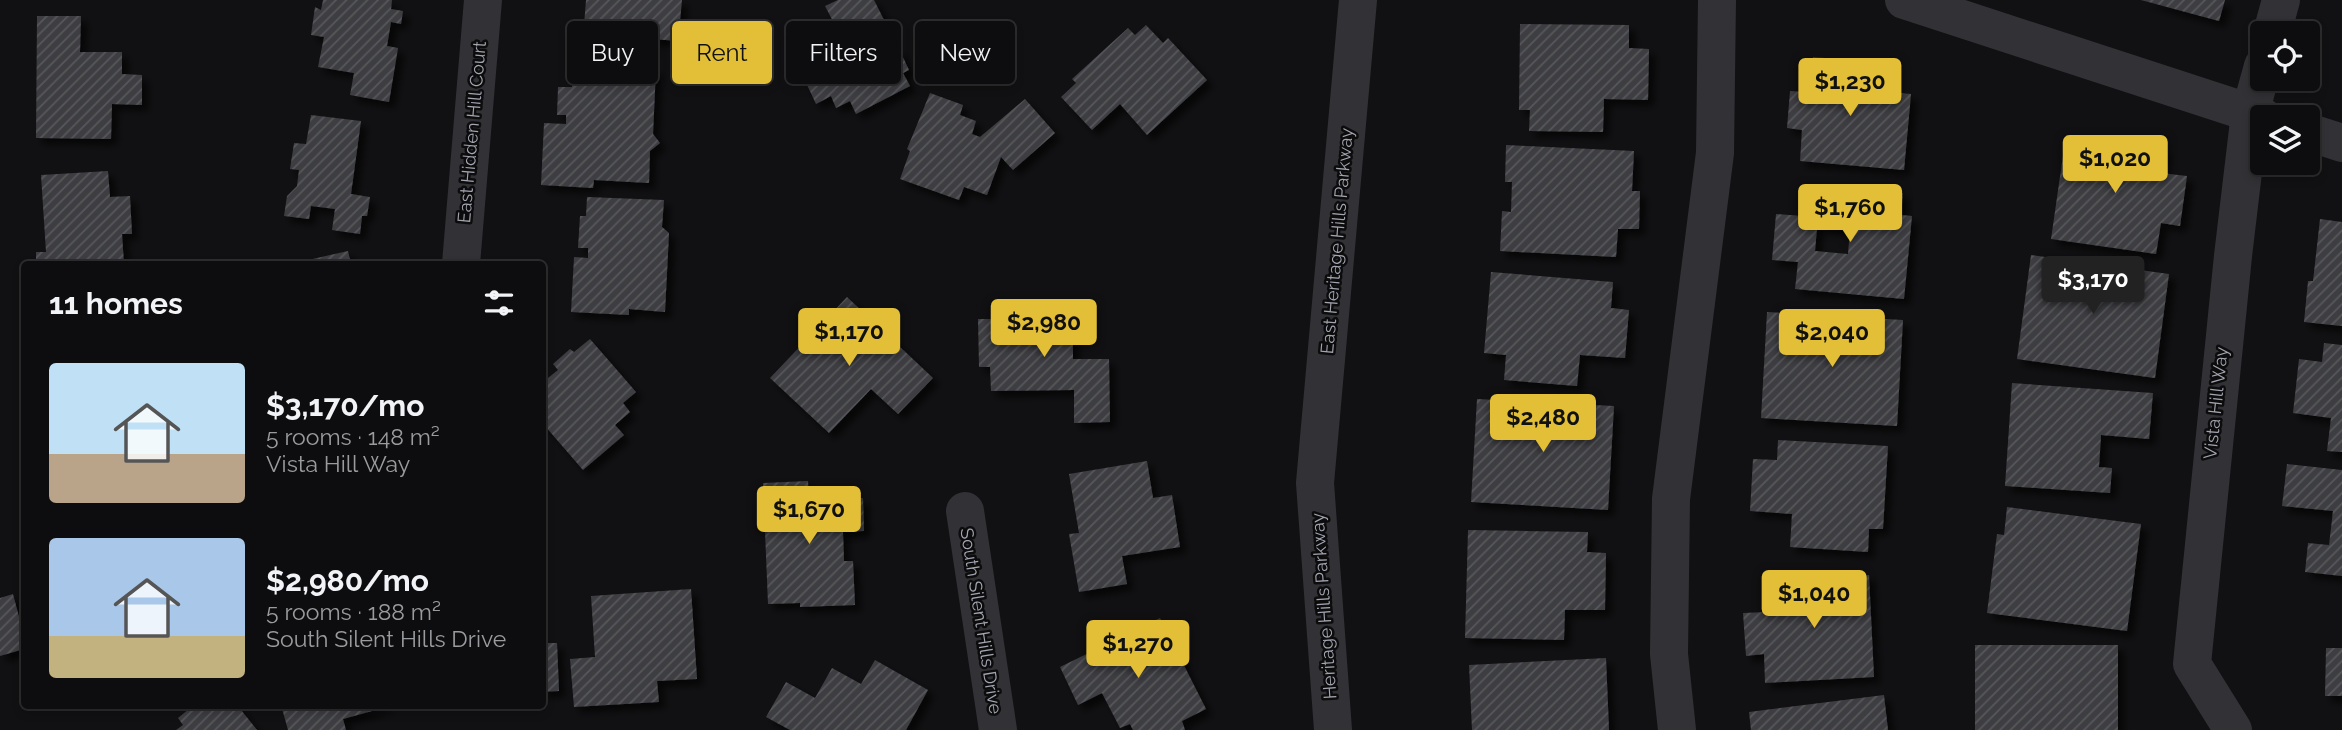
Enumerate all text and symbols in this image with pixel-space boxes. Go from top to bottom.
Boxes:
chip: Buy [567,21,658,84]
chip: Rent [672,21,772,84]
chip: Filters [786,21,901,84]
chip: New [915,21,1015,84]
map controls [2250,21,2320,175]
button: locate [2250,21,2320,91]
street label: East Hidden Hill Court [453,40,490,224]
pin: $1,230 [1793,58,1907,118]
text: $1,230 [1814,67,1886,94]
button: layers [2250,105,2320,175]
street label: East Heritage Hills Parkway [1316,127,1357,355]
pin: $1,020 [2058,136,2172,195]
text: $1,020 [2079,144,2151,171]
pin: $1,760 [1793,184,1907,244]
text: $1,760 [1814,193,1886,220]
pin: $3,170 [2036,256,2150,316]
text: $3,170 [2057,265,2129,292]
icon: filters [480,284,518,322]
text: 11 homes [49,286,183,321]
pin: $2,980 [987,300,1101,359]
pin: $1,170 [792,308,906,368]
text: $2,980 [1007,308,1081,335]
pin: $2,040 [1775,310,1889,369]
text: $1,170 [814,317,884,344]
text: $2,040 [1795,318,1869,345]
street label: Vista Hill Way [2199,345,2232,460]
text: $3,170/mo [266,388,424,423]
icon: home [105,391,189,475]
pin: $2,480 [1486,394,1600,454]
text: $2,480 [1506,403,1580,430]
text: 5 rooms · 148 m² [266,423,440,450]
text: Vista Hill Way [266,450,410,477]
pin: $1,670 [752,486,866,546]
text: $1,670 [773,495,845,522]
street label: Heritage Hills Parkway [1306,512,1340,700]
street label: South Silent Hills Drive [956,526,1007,716]
text: $2,980/mo [266,563,429,598]
icon: home [105,566,189,650]
pin: $1,040 [1757,570,1871,630]
text: $1,040 [1778,579,1850,606]
text: 5 rooms · 188 m² [266,598,441,625]
pin: $1,270 [1081,620,1195,680]
text: South Silent Hills Drive [266,625,506,652]
text: $1,270 [1102,629,1174,656]

